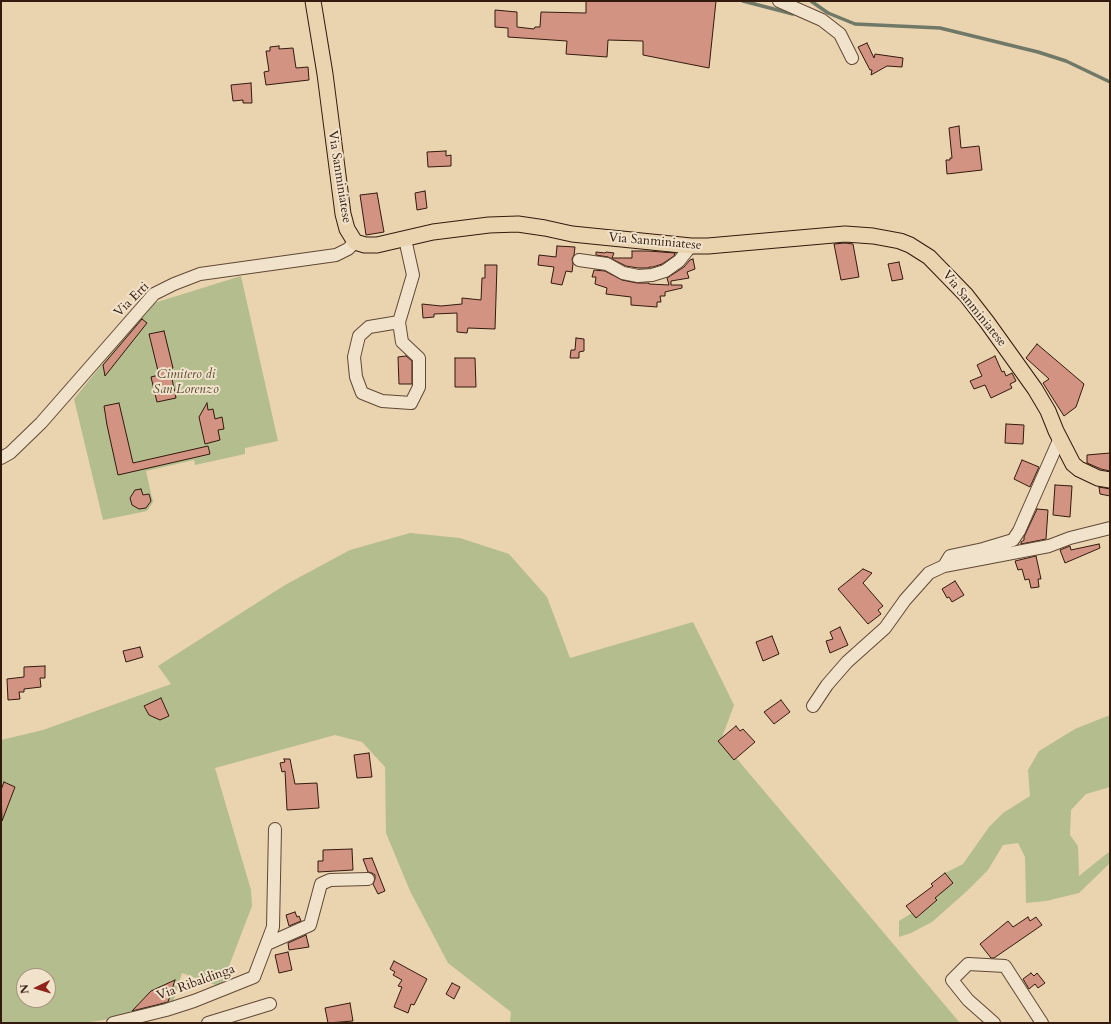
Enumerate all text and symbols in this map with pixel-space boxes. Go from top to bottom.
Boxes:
street label: Via Sanminiatese [324,130,354,224]
street label: Via Sanminiatese [608,230,702,254]
street label: Via Sanminiatese [939,268,1009,350]
street label: Via Erti [111,279,153,321]
park label: Cimitero di San Lorenzo [153,367,219,398]
street label: Via Ribaldinga [155,962,237,1004]
north arrow [16,968,56,1008]
text: N [17,984,32,994]

